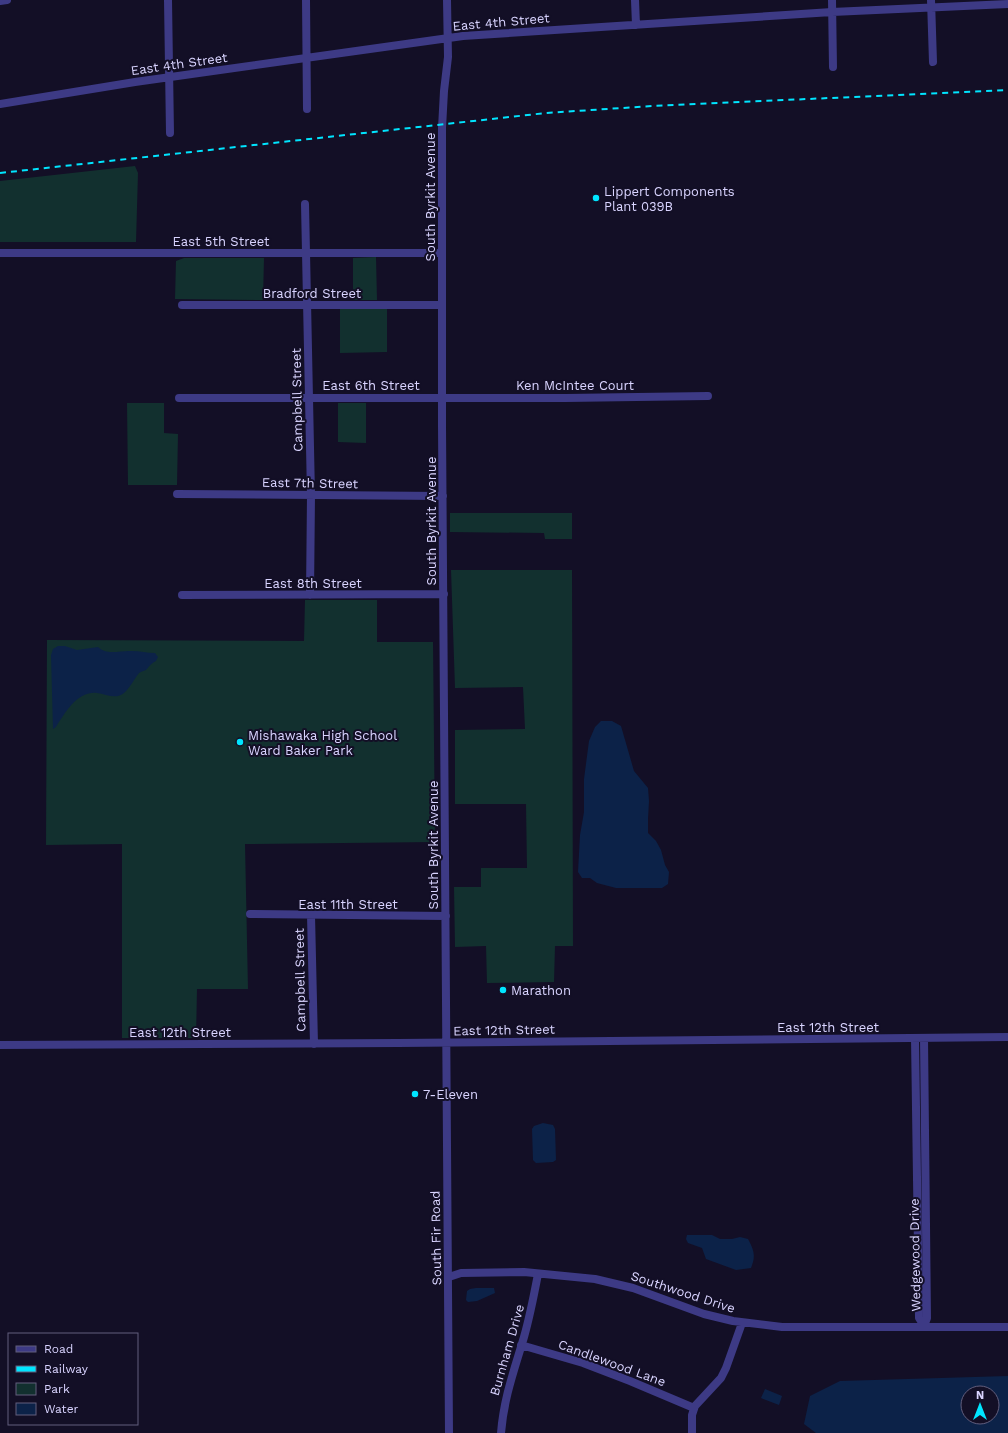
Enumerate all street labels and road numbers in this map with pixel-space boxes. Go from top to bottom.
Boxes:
street label: East 4th Street [452,10,551,34]
street label: East 4th Street [130,50,229,78]
street label: South Byrkit Avenue [423,133,438,261]
street label: East 5th Street [172,234,270,249]
street label: Bradford Street [263,286,362,301]
street label: Campbell Street [289,348,305,452]
street label: East 6th Street [322,378,420,393]
street label: Ken McIntee Court [516,378,635,393]
street label: South Byrkit Avenue [424,457,439,585]
street label: East 7th Street [262,475,359,491]
street label: East 8th Street [264,576,362,591]
street label: South Byrkit Avenue [426,781,441,909]
street label: East 11th Street [298,897,398,912]
street label: Campbell Street [292,928,308,1032]
street label: East 12th Street [777,1020,879,1035]
street label: East 12th Street [453,1022,556,1038]
street label: East 12th Street [129,1025,231,1040]
street label: South Fir Road [428,1191,444,1285]
street label: Wedgewood Drive [907,1198,923,1312]
street label: Southwood Drive [629,1268,737,1316]
street label: Burnham Drive [487,1303,527,1397]
street label: Candlewood Lane [556,1337,668,1389]

